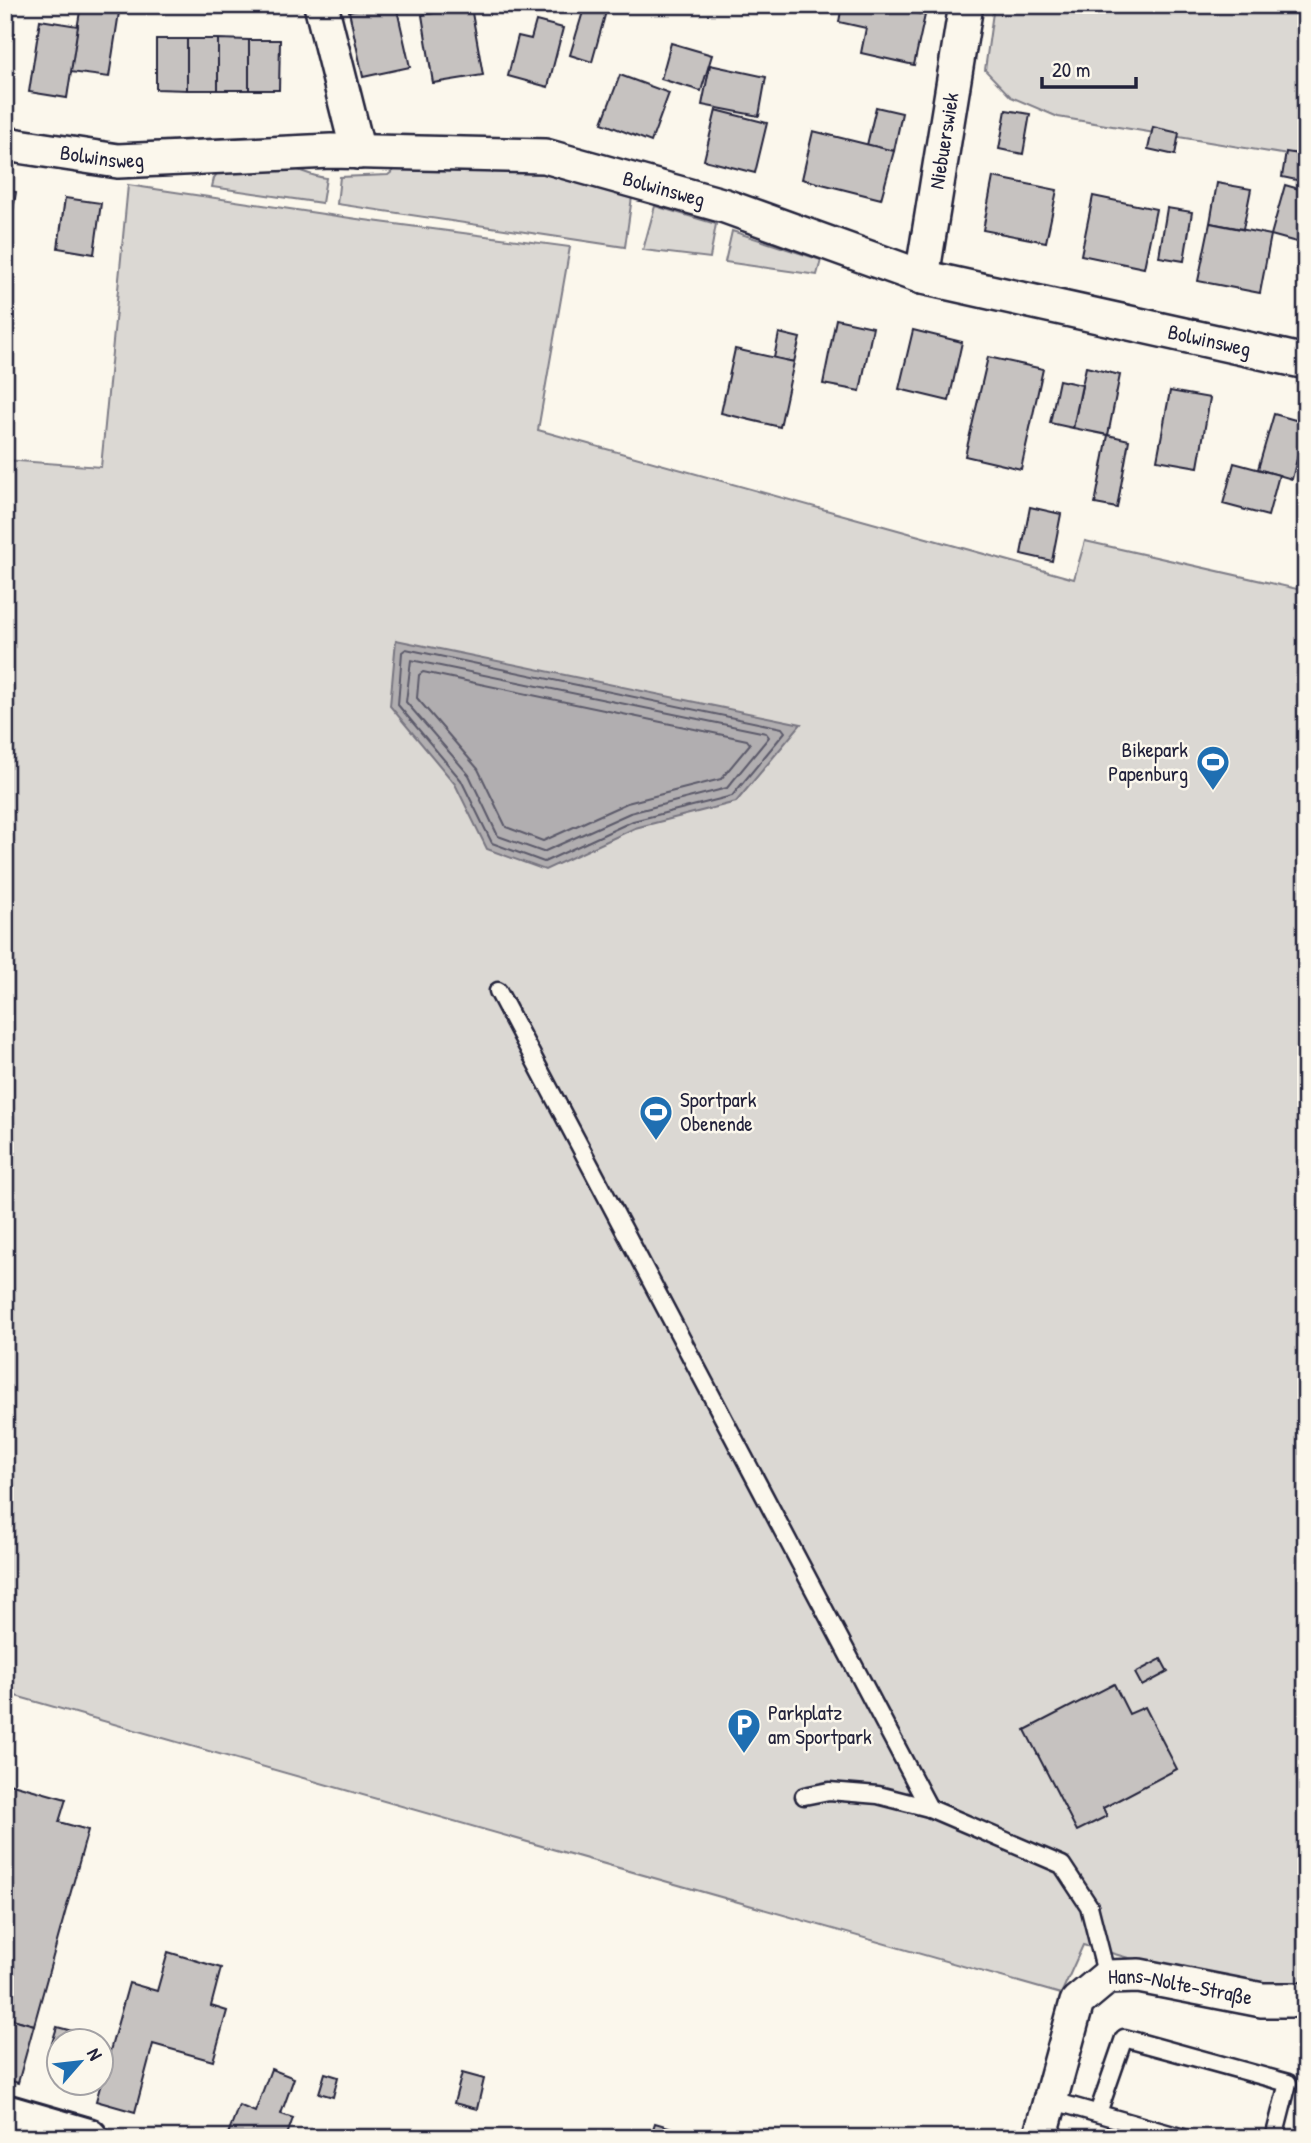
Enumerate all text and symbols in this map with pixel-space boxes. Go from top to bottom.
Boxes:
scale bar [1042,46,1136,90]
text: 20 m [1052,55,1090,84]
street label: Niebuerswiek [921,90,966,191]
street label: Bolwinsweg [58,137,144,175]
street label: Bolwinsweg [620,163,709,214]
street label: Bolwinsweg [1165,317,1254,363]
place label: Bikepark Papenburg [1108,735,1188,788]
sports icon: Bikepark Papenburg [1194,743,1232,792]
place label: Sportpark Obenende [680,1085,757,1138]
sports icon: Sportpark Obenende [637,1093,675,1142]
place label: Parkplatz am Sportpark [768,1698,872,1751]
parking icon: Parkplatz am Sportpark [725,1706,763,1755]
street label: Hans-Nolte-Straße [1107,1961,1255,2012]
north arrow [46,2028,116,2098]
text: N [81,2043,109,2065]

